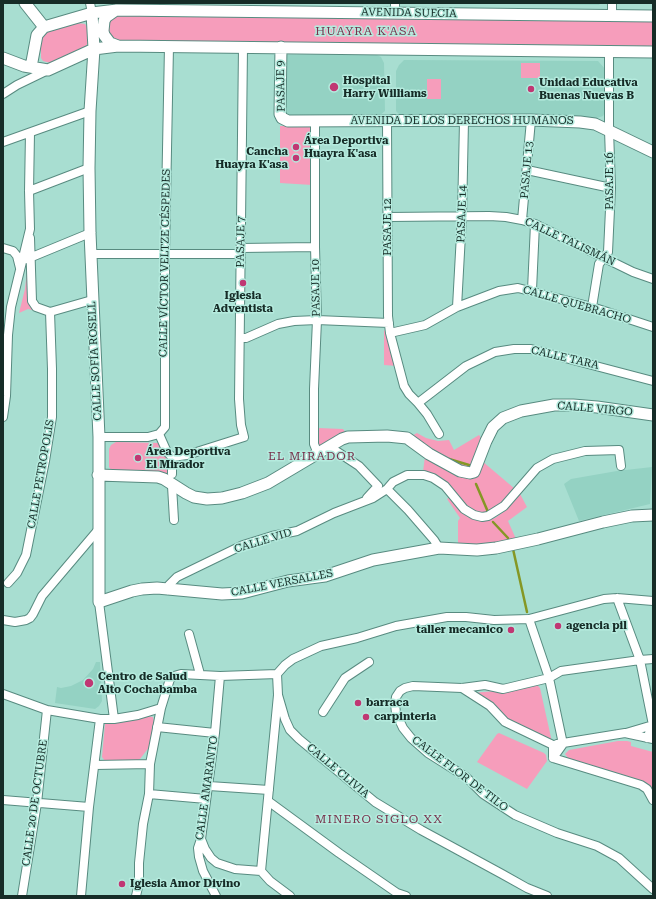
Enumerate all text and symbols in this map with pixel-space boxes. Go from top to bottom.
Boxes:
street label: AVENIDA SUECIA [361,6,457,20]
district label: HUAYRA K'ASA [315,24,417,38]
street label: PASAJE 9 [274,60,288,112]
place label: Hospital Harry Williams [343,74,427,100]
place label: Unidad Educativa Buenas Nuevas B [539,76,638,102]
marker: Hospital Harry Williams [328,81,340,93]
marker: Unidad Educativa Buenas Nuevas B [526,84,536,94]
street label: AVENIDA DE LOS DERECHOS HUMANOS [351,114,573,128]
place label: Área Deportiva Huayra K'asa [304,134,388,160]
street label: PASAJE 13 [518,141,536,199]
marker: Área Deportiva Huayra K'asa [291,142,301,152]
place label: Cancha Huayra K'asa [215,145,288,171]
street label: PASAJE 16 [603,152,617,210]
marker: Cancha Huayra K'asa [291,153,301,163]
street label: CALLE VÍCTOR VELTZE CÉSPEDES [157,169,173,357]
street label: PASAJE 14 [454,185,470,243]
street label: PASAJE 12 [381,198,395,256]
street label: CALLE TALISMÁN [523,215,617,269]
street label: PASAJE 7 [234,216,248,268]
street label: PASAJE 10 [309,259,323,317]
marker: Iglesia Adventista [238,278,248,288]
street label: CALLE QUEBRACHO [521,283,633,327]
place label: Iglesia Adventista [213,289,273,315]
street label: CALLE SOFÍA ROSELL [85,301,105,421]
street label: CALLE TARA [530,344,600,372]
street label: CALLE VIRGO [557,399,633,419]
street label: CALLE PETROPOLIS [25,418,57,530]
place label: Área Deportiva El Mirador [146,445,230,471]
district label: EL MIRADOR [268,449,356,463]
marker: Área Deportiva El Mirador [133,453,143,463]
street label: CALLE VID [233,526,293,556]
street label: CALLE VERSALLES [230,567,334,599]
place label: agencia pil [566,619,627,633]
marker: agencia pil [553,621,563,631]
place label: taller mecanico [416,623,503,637]
marker: taller mecanico [506,625,516,635]
place label: Centro de Salud Alto Cochabamba [98,670,197,696]
marker: Centro de Salud Alto Cochabamba [83,677,95,689]
place label: barraca [366,696,409,710]
marker: barraca [353,698,363,708]
place label: carpinteria [374,710,436,724]
marker: carpinteria [361,712,371,722]
street label: CALLE FLOR DE TILO [409,734,511,814]
street label: CALLE AMARANTO [193,735,221,841]
street label: CALLE 20 DE OCTUBRE [20,739,50,867]
street label: CALLE CLIVIA [304,741,372,801]
district label: MINERO SIGLO XX [315,812,443,826]
place label: Iglesia Amor Divino [130,877,240,891]
marker: Iglesia Amor Divino [117,879,127,889]

